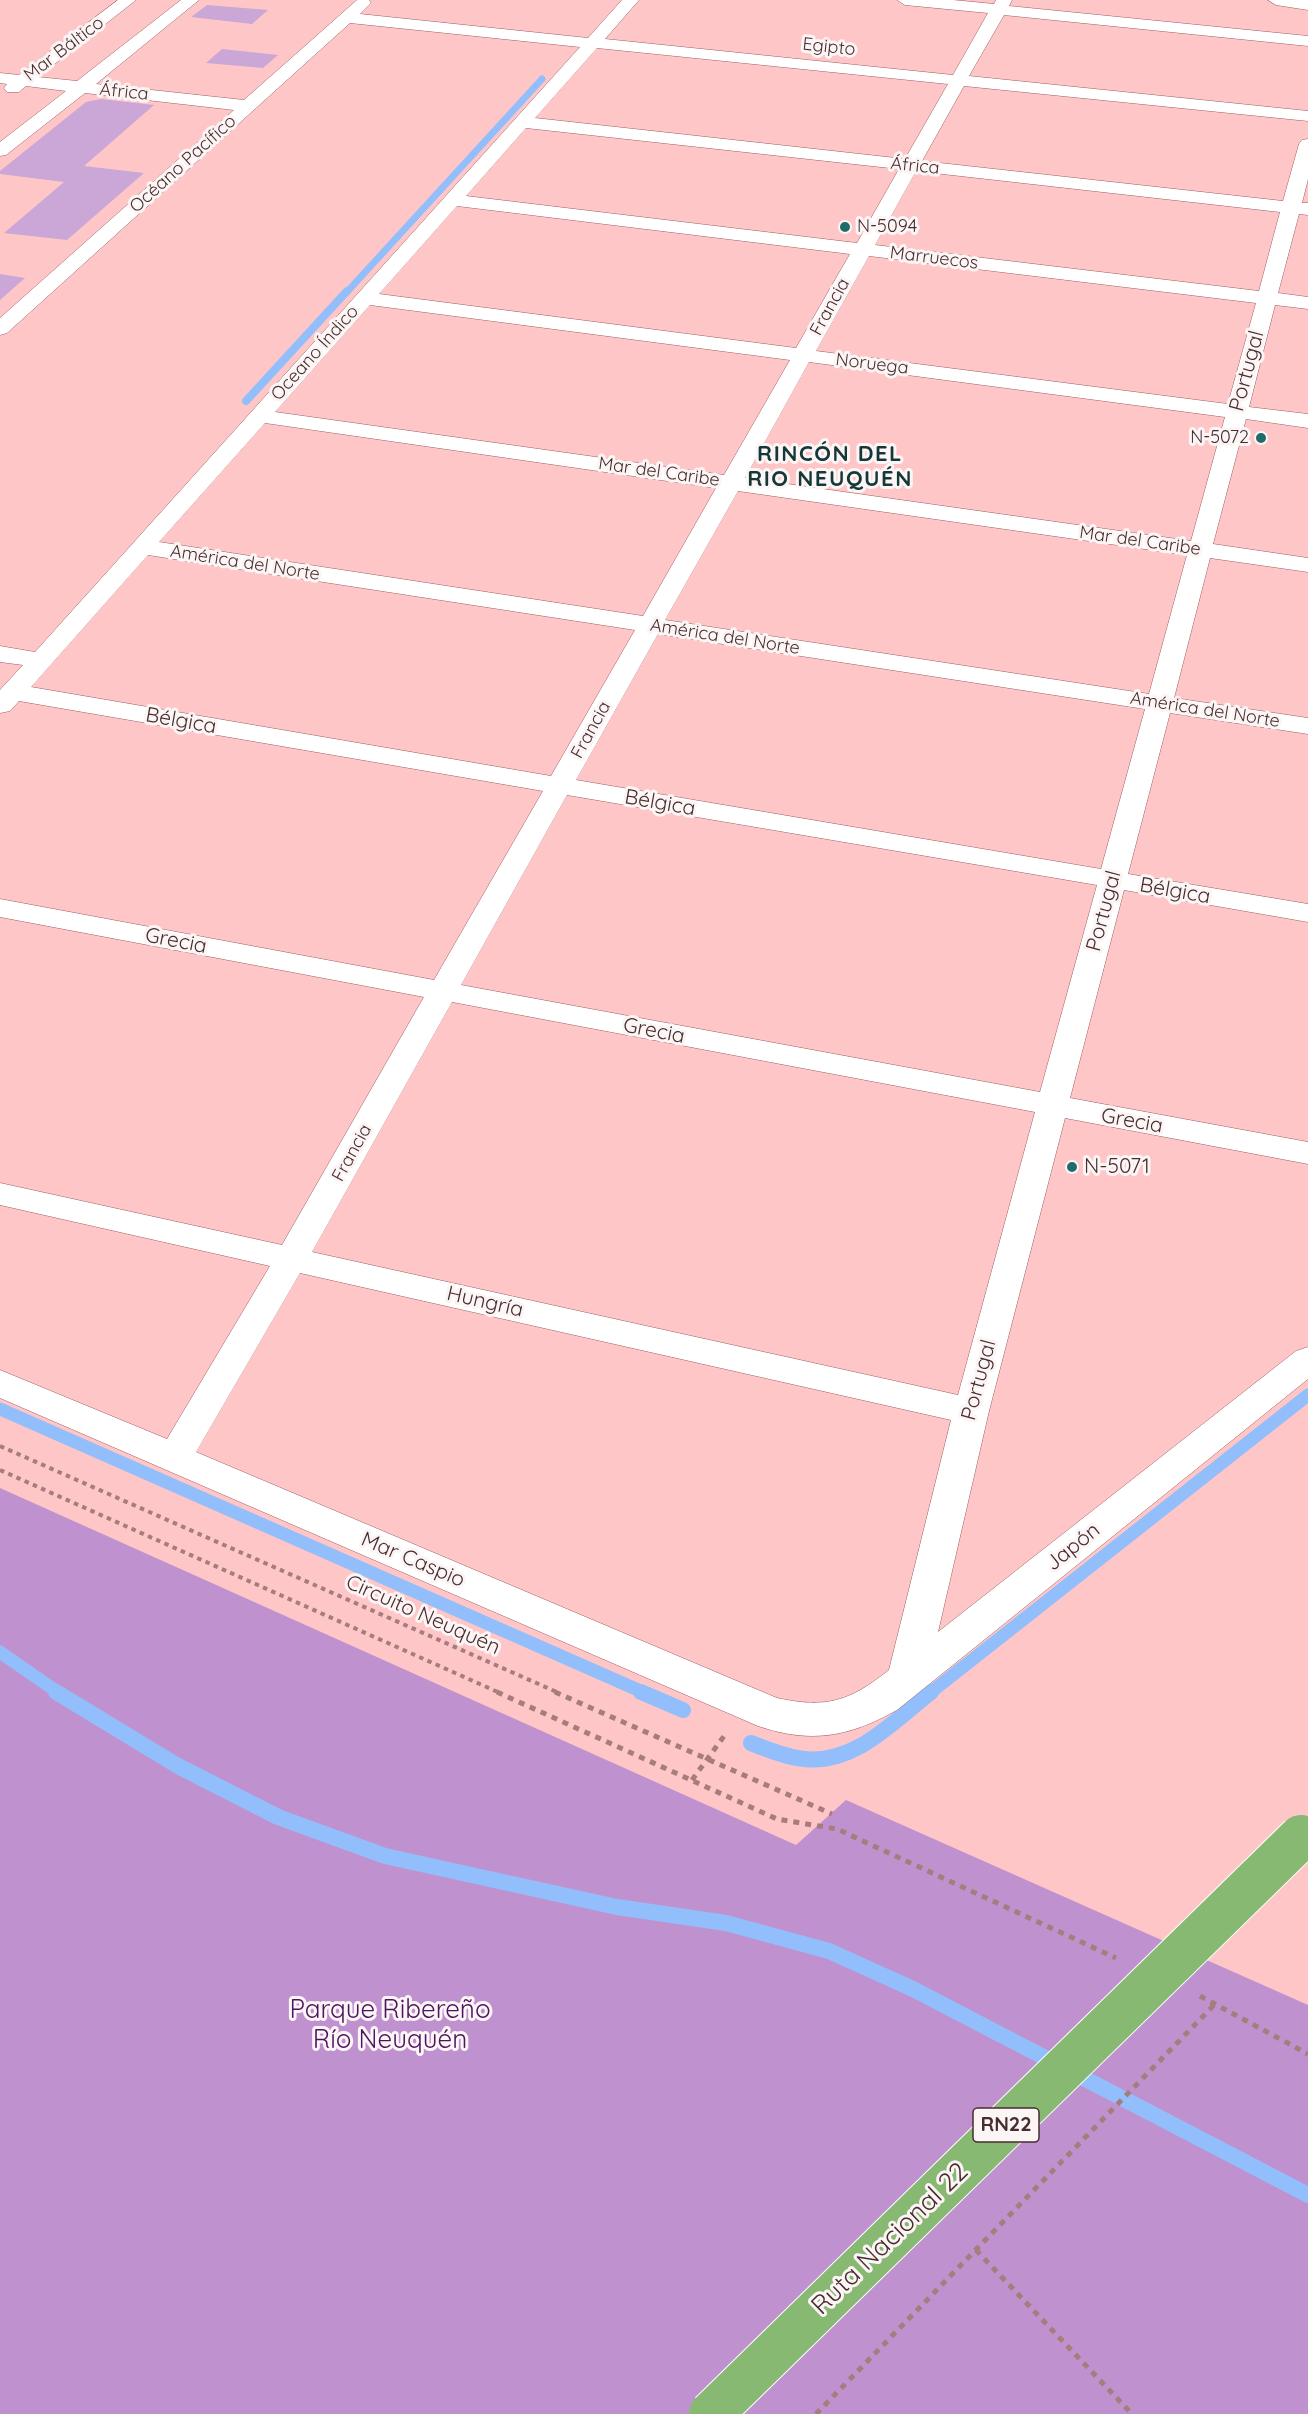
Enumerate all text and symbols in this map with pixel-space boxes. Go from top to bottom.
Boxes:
street label: Mar Báltico [20,12,108,86]
street label: Egipto [802,33,856,61]
street label: África [98,79,150,105]
street label: Océano Pacífico [125,111,241,217]
street label: África [889,153,941,179]
place label: N-5094 [857,216,917,238]
marker: N-5094 [838,220,852,234]
street label: Marruecos [889,242,979,274]
street label: Francia [805,275,855,339]
street label: Oceano Índico [267,301,363,405]
street label: Portugal [1224,328,1270,414]
street label: Noruega [834,349,910,379]
place label: N-5072 [1190,427,1249,449]
marker: N-5072 [1254,431,1268,445]
district label: RINCÓN DEL RIO NEUQUÉN [747,441,913,493]
street label: Mar del Caribe [597,453,721,491]
street label: Mar del Caribe [1078,522,1202,560]
street label: América del Norte [169,540,321,586]
street label: América del Norte [649,614,801,660]
street label: América del Norte [1129,687,1281,733]
street label: Francia [566,698,616,762]
street label: Bélgica [144,702,218,740]
street label: Bélgica [623,784,697,822]
street label: Portugal [1081,868,1127,954]
street label: Bélgica [1138,872,1212,910]
street label: Grecia [143,923,209,959]
street label: Grecia [621,1013,687,1049]
street label: Grecia [1099,1103,1165,1139]
street label: Francia [327,1121,377,1185]
place label: N-5071 [1084,1154,1150,1180]
marker: N-5071 [1065,1160,1079,1174]
street label: Hungría [444,1281,526,1323]
street label: Portugal [956,1337,1002,1423]
street label: Japón [1041,1518,1105,1576]
street label: Mar Caspio [357,1527,469,1593]
street label: Circuito Neuquén [342,1570,504,1660]
park label: Parque Ribereño Río Neuquén [289,1994,491,2056]
road number: RN22 [973,2108,1039,2142]
street label: Ruta Nacional 22 [805,2156,975,2322]

